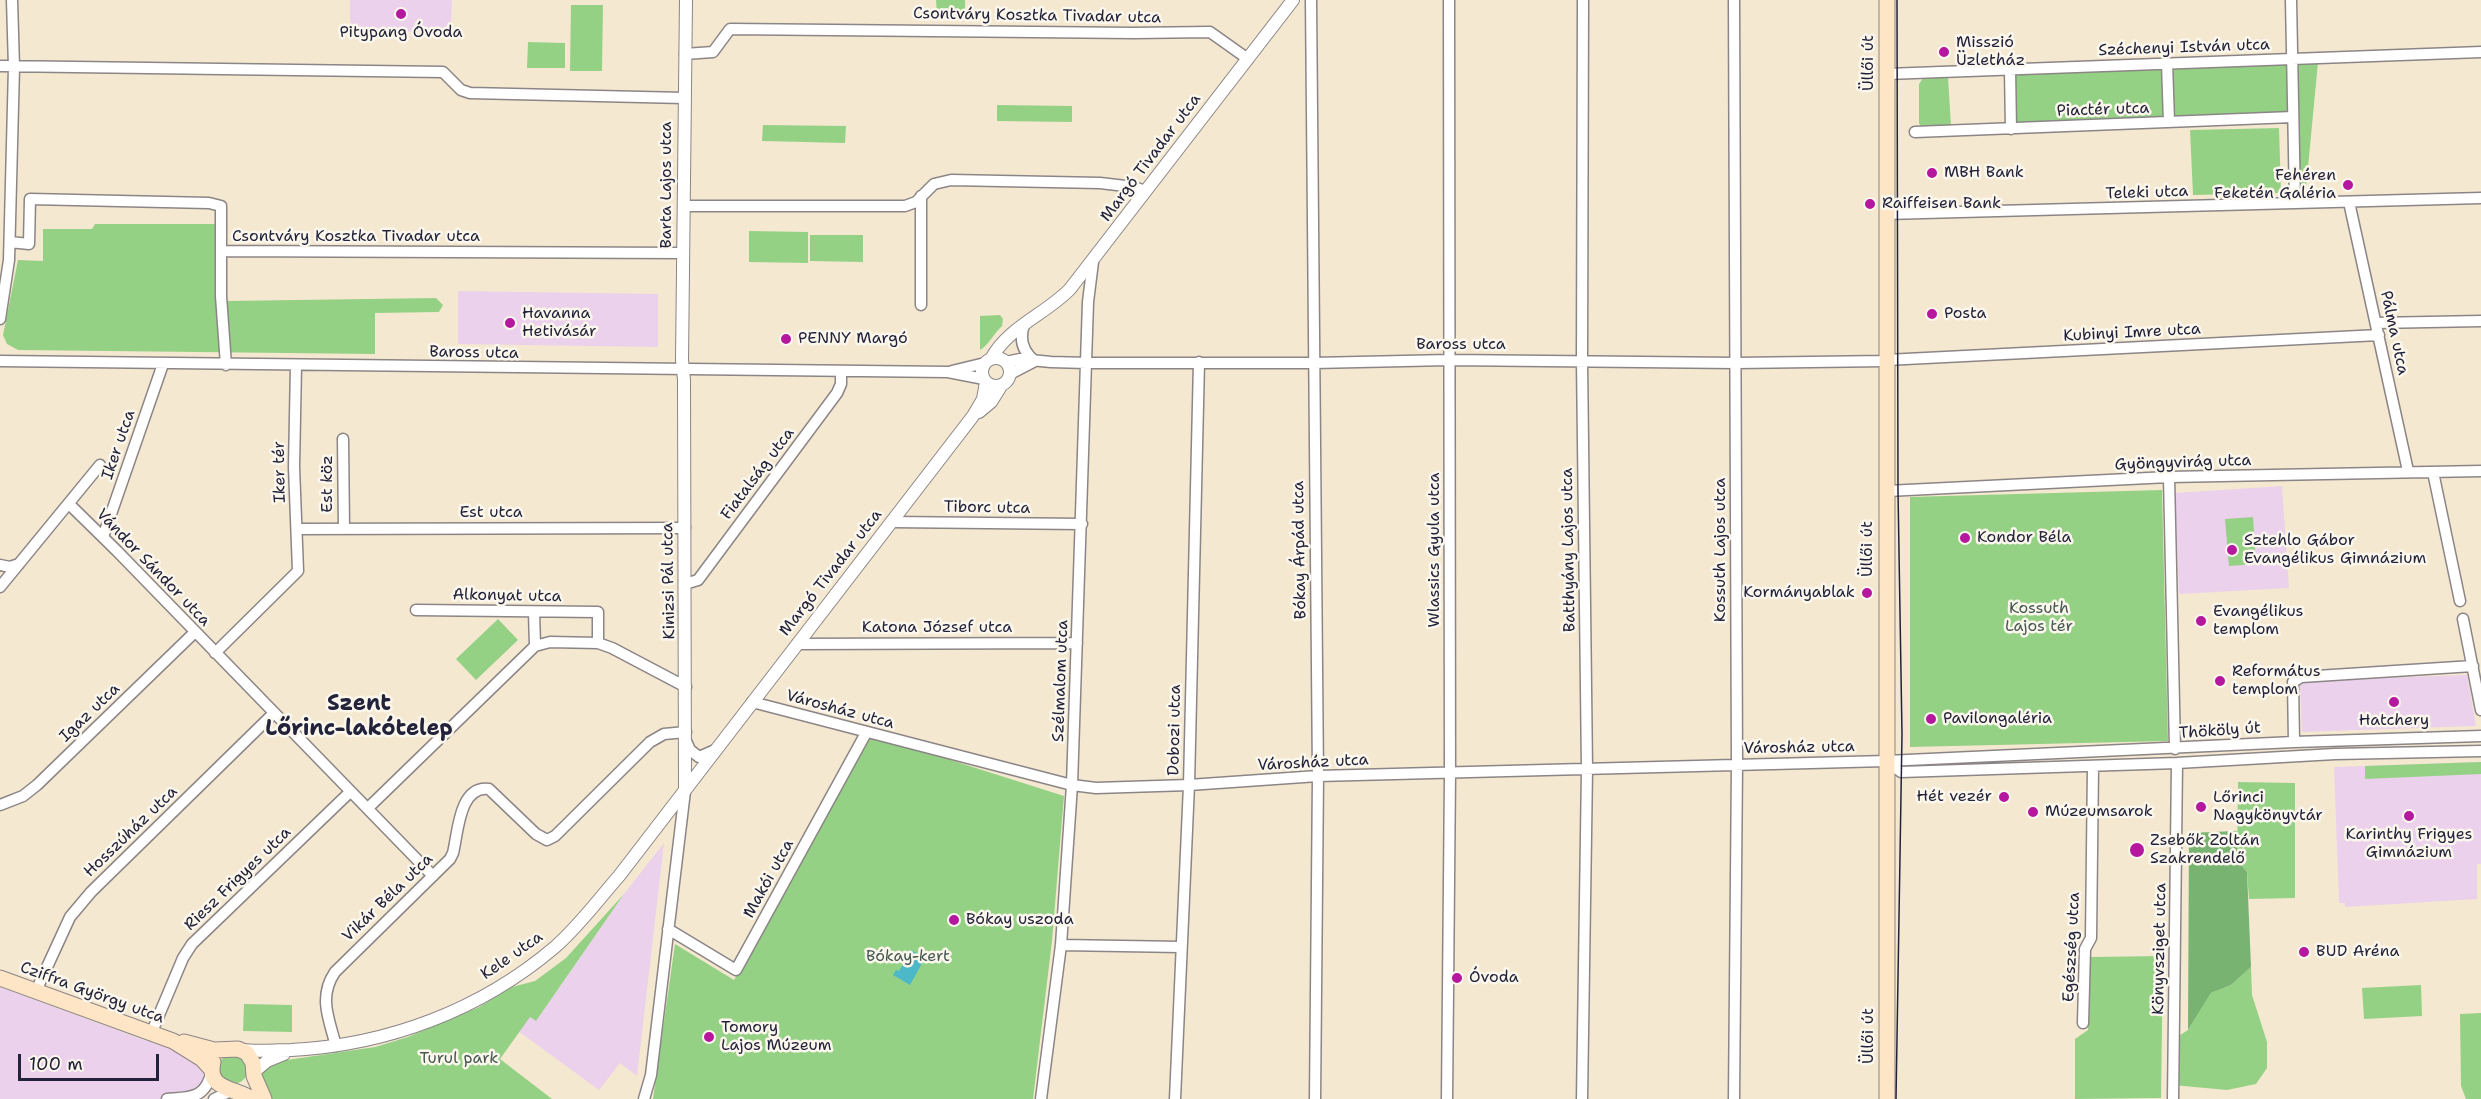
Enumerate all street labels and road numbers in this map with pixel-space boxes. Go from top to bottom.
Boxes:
street label: Csontváry Kosztka Tivadar utca [913,4,1161,28]
street label: Üllői út [1859,35,1879,91]
street label: Széchenyi István utca [2098,35,2270,61]
street label: Margó Tivadar utca [1097,90,1205,226]
street label: Piactér utca [2056,99,2150,121]
street label: Barta Lajos utca [657,122,677,248]
street label: Teleki utca [2105,182,2189,204]
street label: Csontváry Kosztka Tivadar utca [232,227,480,247]
street label: Pálma utca [2376,289,2412,377]
street label: Kubinyi Imre utca [2063,320,2201,346]
street label: Baross utca [1416,335,1506,355]
street label: Baross utca [429,343,519,363]
street label: Iker utca [98,408,140,482]
street label: Fiatalság utca [717,424,799,524]
street label: Iker tér [270,441,290,503]
street label: Gyöngyvirág utca [2114,451,2252,475]
street label: Est köz [318,455,338,513]
street label: Batthyány Lajos utca [1558,468,1580,632]
street label: Wlassics Gyula utca [1425,473,1445,627]
street label: Kossuth Lajos utca [1711,478,1731,622]
street label: Bókay Árpád utca [1289,481,1311,619]
street label: Tiborc utca [944,498,1030,518]
street label: Est utca [459,503,523,523]
street label: Vándor Sándor utca [92,505,214,631]
street label: Margó Tivadar utca [776,506,886,640]
street label: Üllői út [1858,521,1878,577]
street label: Kinizsi Pál utca [658,522,680,640]
street label: Alkonyat utca [452,585,562,607]
street label: Katona József utca [862,618,1012,638]
street label: Szélmalom utca [1049,620,1073,742]
street label: Igaz utca [56,680,124,746]
street label: Dobozi utca [1165,684,1185,776]
street label: Városház utca [784,686,896,734]
street label: Thököly út [2178,719,2262,743]
street label: Városház utca [1743,737,1855,759]
street label: Városház utca [1257,751,1369,775]
street label: Hosszúház utca [80,782,182,882]
street label: Riesz Frigyes utca [181,823,295,935]
street label: Makói utca [740,836,798,922]
street label: Vikár Béla utca [339,850,437,946]
street label: Könyvsziget utca [2149,883,2171,1015]
street label: Egészség utca [2060,892,2084,1002]
street label: Kele utca [477,928,547,984]
street label: Cziffra György utca [17,958,167,1028]
street label: Üllői út [1859,1008,1879,1064]

